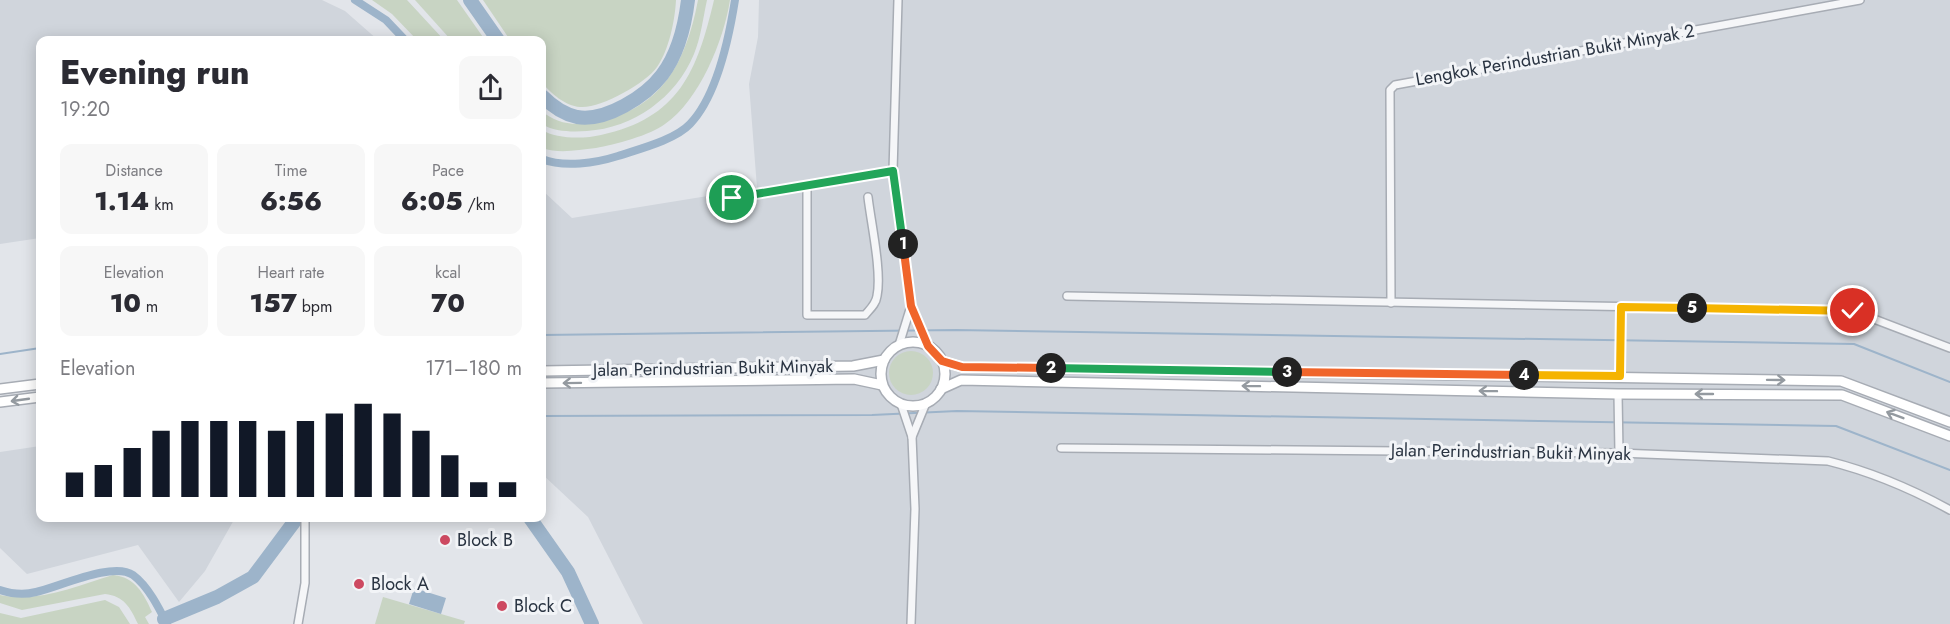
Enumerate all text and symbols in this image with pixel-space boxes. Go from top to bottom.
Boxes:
street label: Lengkok Perindustrian Bukit Minyak 2 [1413,18,1697,92]
text: Evening run [60,49,250,96]
button: share [459,56,522,119]
text: 19:20 [60,95,110,124]
text: Distance [105,159,163,182]
text: Time [275,159,307,182]
text: Pace [432,159,464,182]
pin [706,172,757,223]
icon: arrive [715,181,748,214]
text: 1.14 [94,182,149,220]
text: 6:56 [260,182,322,220]
text: 6:05 [401,182,463,220]
text: km [149,193,174,216]
text: /km [463,193,495,216]
pin: 1 [888,229,918,259]
text: 1 [899,232,907,255]
text: Elevation [104,261,164,284]
text: Heart rate [258,261,324,284]
text: kcal [435,261,461,284]
text: 10 [110,284,141,322]
text: 157 [250,284,297,322]
text: 70 [431,284,465,322]
pin [1827,285,1878,336]
pin: 5 [1677,293,1707,323]
icon: check [1836,294,1869,327]
text: m [141,295,158,318]
text: bpm [297,295,332,318]
text: 5 [1687,296,1697,319]
street label: Jalan Perindustrian Bukit Minyak [591,353,833,383]
pin: 2 [1036,353,1066,383]
text: Elevation [60,354,135,383]
text: 171–180 m [425,354,522,383]
text: 2 [1046,356,1056,379]
pin: 3 [1272,357,1302,387]
text: 3 [1282,360,1292,383]
pin: 4 [1509,360,1539,390]
text: 4 [1518,363,1530,386]
one-way arrow [1766,374,1786,386]
one-way arrow [563,377,583,389]
one-way arrow [1242,380,1262,392]
one-way arrow [1479,385,1499,397]
one-way arrow [1695,388,1715,400]
one-way arrow [11,394,31,405]
one-way arrow [1887,409,1905,420]
street label: Jalan Perindustrian Bukit Minyak [1389,437,1631,467]
place label: Block B [457,527,513,553]
marker: Block B [438,533,452,547]
place label: Block A [371,571,429,597]
marker: Block A [352,577,366,591]
place label: Block C [514,593,572,619]
marker: Block C [495,599,509,613]

